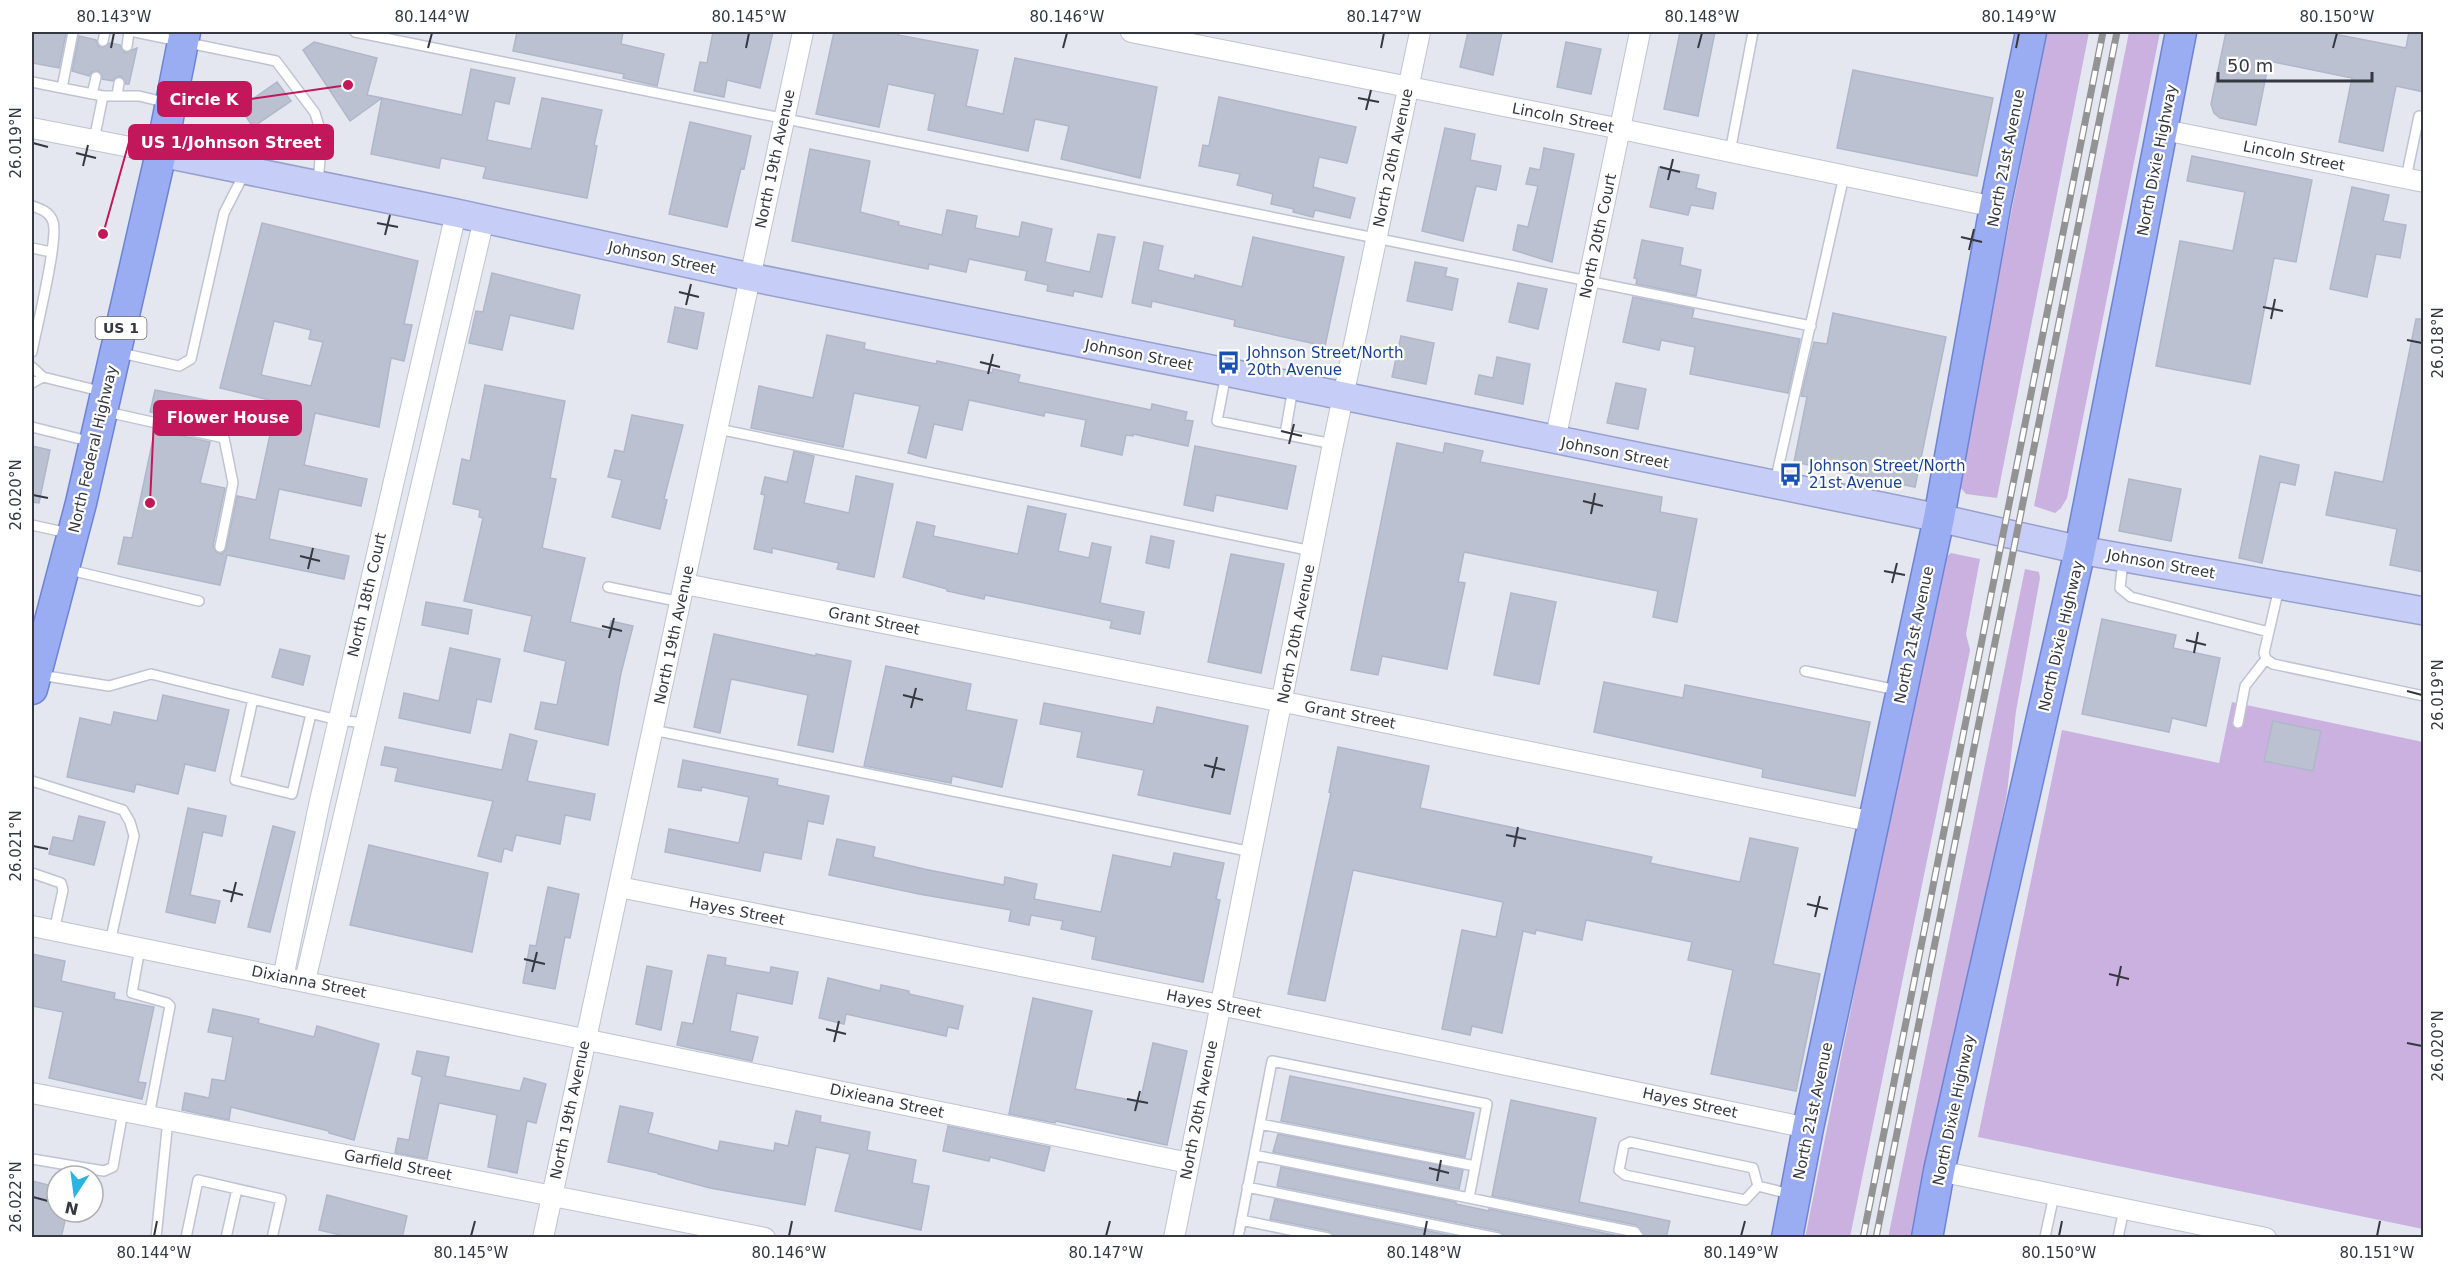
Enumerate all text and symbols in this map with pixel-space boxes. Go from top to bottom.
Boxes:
text: 80.143°W [77,8,152,26]
text: 80.144°W [395,8,470,26]
text: 80.145°W [712,8,787,26]
text: 80.146°W [1030,8,1105,26]
text: 80.147°W [1347,8,1422,26]
text: 80.148°W [1665,8,1740,26]
text: 80.149°W [1982,8,2057,26]
text: 80.150°W [2300,8,2375,26]
scale bar [2218,45,2372,83]
text: 50 m [2227,55,2273,76]
callout: Circle K [158,82,251,116]
street label: North Dixie Highway [2133,82,2181,237]
street label: North 20th Avenue [1369,87,1417,229]
street label: North 19th Avenue [751,88,799,230]
street label: North 21st Avenue [1984,88,2028,228]
text: Circle K [170,90,239,109]
street label: Lincoln Street [1510,99,1616,137]
text: 26.019°N [7,107,25,179]
callout: US 1/Johnson Street [129,125,333,159]
text: US 1/Johnson Street [141,133,322,152]
street label: Lincoln Street [2241,137,2347,175]
street label: North 20th Court [1576,172,1620,300]
street label: Johnson Street [606,238,718,278]
text: 26.018°N [2429,307,2447,379]
road number: US 1 [96,317,146,339]
street label: Johnson Street [1083,336,1195,374]
place label: Johnson Street/North 20th Avenue [1246,344,1403,379]
bus stop icon: Johnson Street/North 20th Avenue [1216,349,1242,375]
street label: North Federal Highway [65,363,121,535]
callout: Flower House [154,401,301,435]
text: Flower House [167,408,289,427]
street label: Johnson Street [1559,434,1671,472]
place label: Johnson Street/North 21st Avenue [1808,457,1965,492]
text: 26.020°N [7,459,25,531]
bus stop icon: Johnson Street/North 21st Avenue [1778,462,1804,488]
street label: North 18th Court [344,531,390,659]
street label: Johnson Street [2105,545,2217,582]
street label: North Dixie Highway [2035,559,2087,713]
street label: North 20th Avenue [1274,563,1318,705]
street label: North 19th Avenue [650,564,698,706]
street label: North 21st Avenue [1891,565,1937,705]
street label: Grant Street [827,603,921,639]
text: 26.019°N [2429,659,2447,731]
street label: Grant Street [1303,697,1397,733]
text: 26.021°N [7,810,25,882]
street label: Hayes Street [688,893,786,929]
street label: Dixianna Street [250,962,368,1002]
street label: Hayes Street [1165,986,1263,1022]
text: 26.020°N [2429,1010,2447,1082]
street label: North Dixie Highway [1929,1033,1979,1187]
street label: North 19th Avenue [546,1039,594,1181]
street label: North 20th Avenue [1177,1039,1221,1181]
street label: North 21st Avenue [1790,1041,1836,1181]
street label: Dixieana Street [828,1080,946,1122]
street label: Hayes Street [1641,1084,1739,1122]
street label: Garfield Street [342,1146,454,1184]
text: 26.022°N [7,1161,25,1233]
north arrow [45,1164,105,1224]
text: N [63,1197,80,1219]
text: 80.144°W [117,1244,192,1262]
text: 80.145°W [434,1244,509,1262]
text: 80.146°W [752,1244,827,1262]
text: 80.147°W [1069,1244,1144,1262]
text: 80.148°W [1387,1244,1462,1262]
text: 80.149°W [1704,1244,1779,1262]
text: 80.150°W [2022,1244,2097,1262]
text: 80.151°W [2340,1244,2415,1262]

